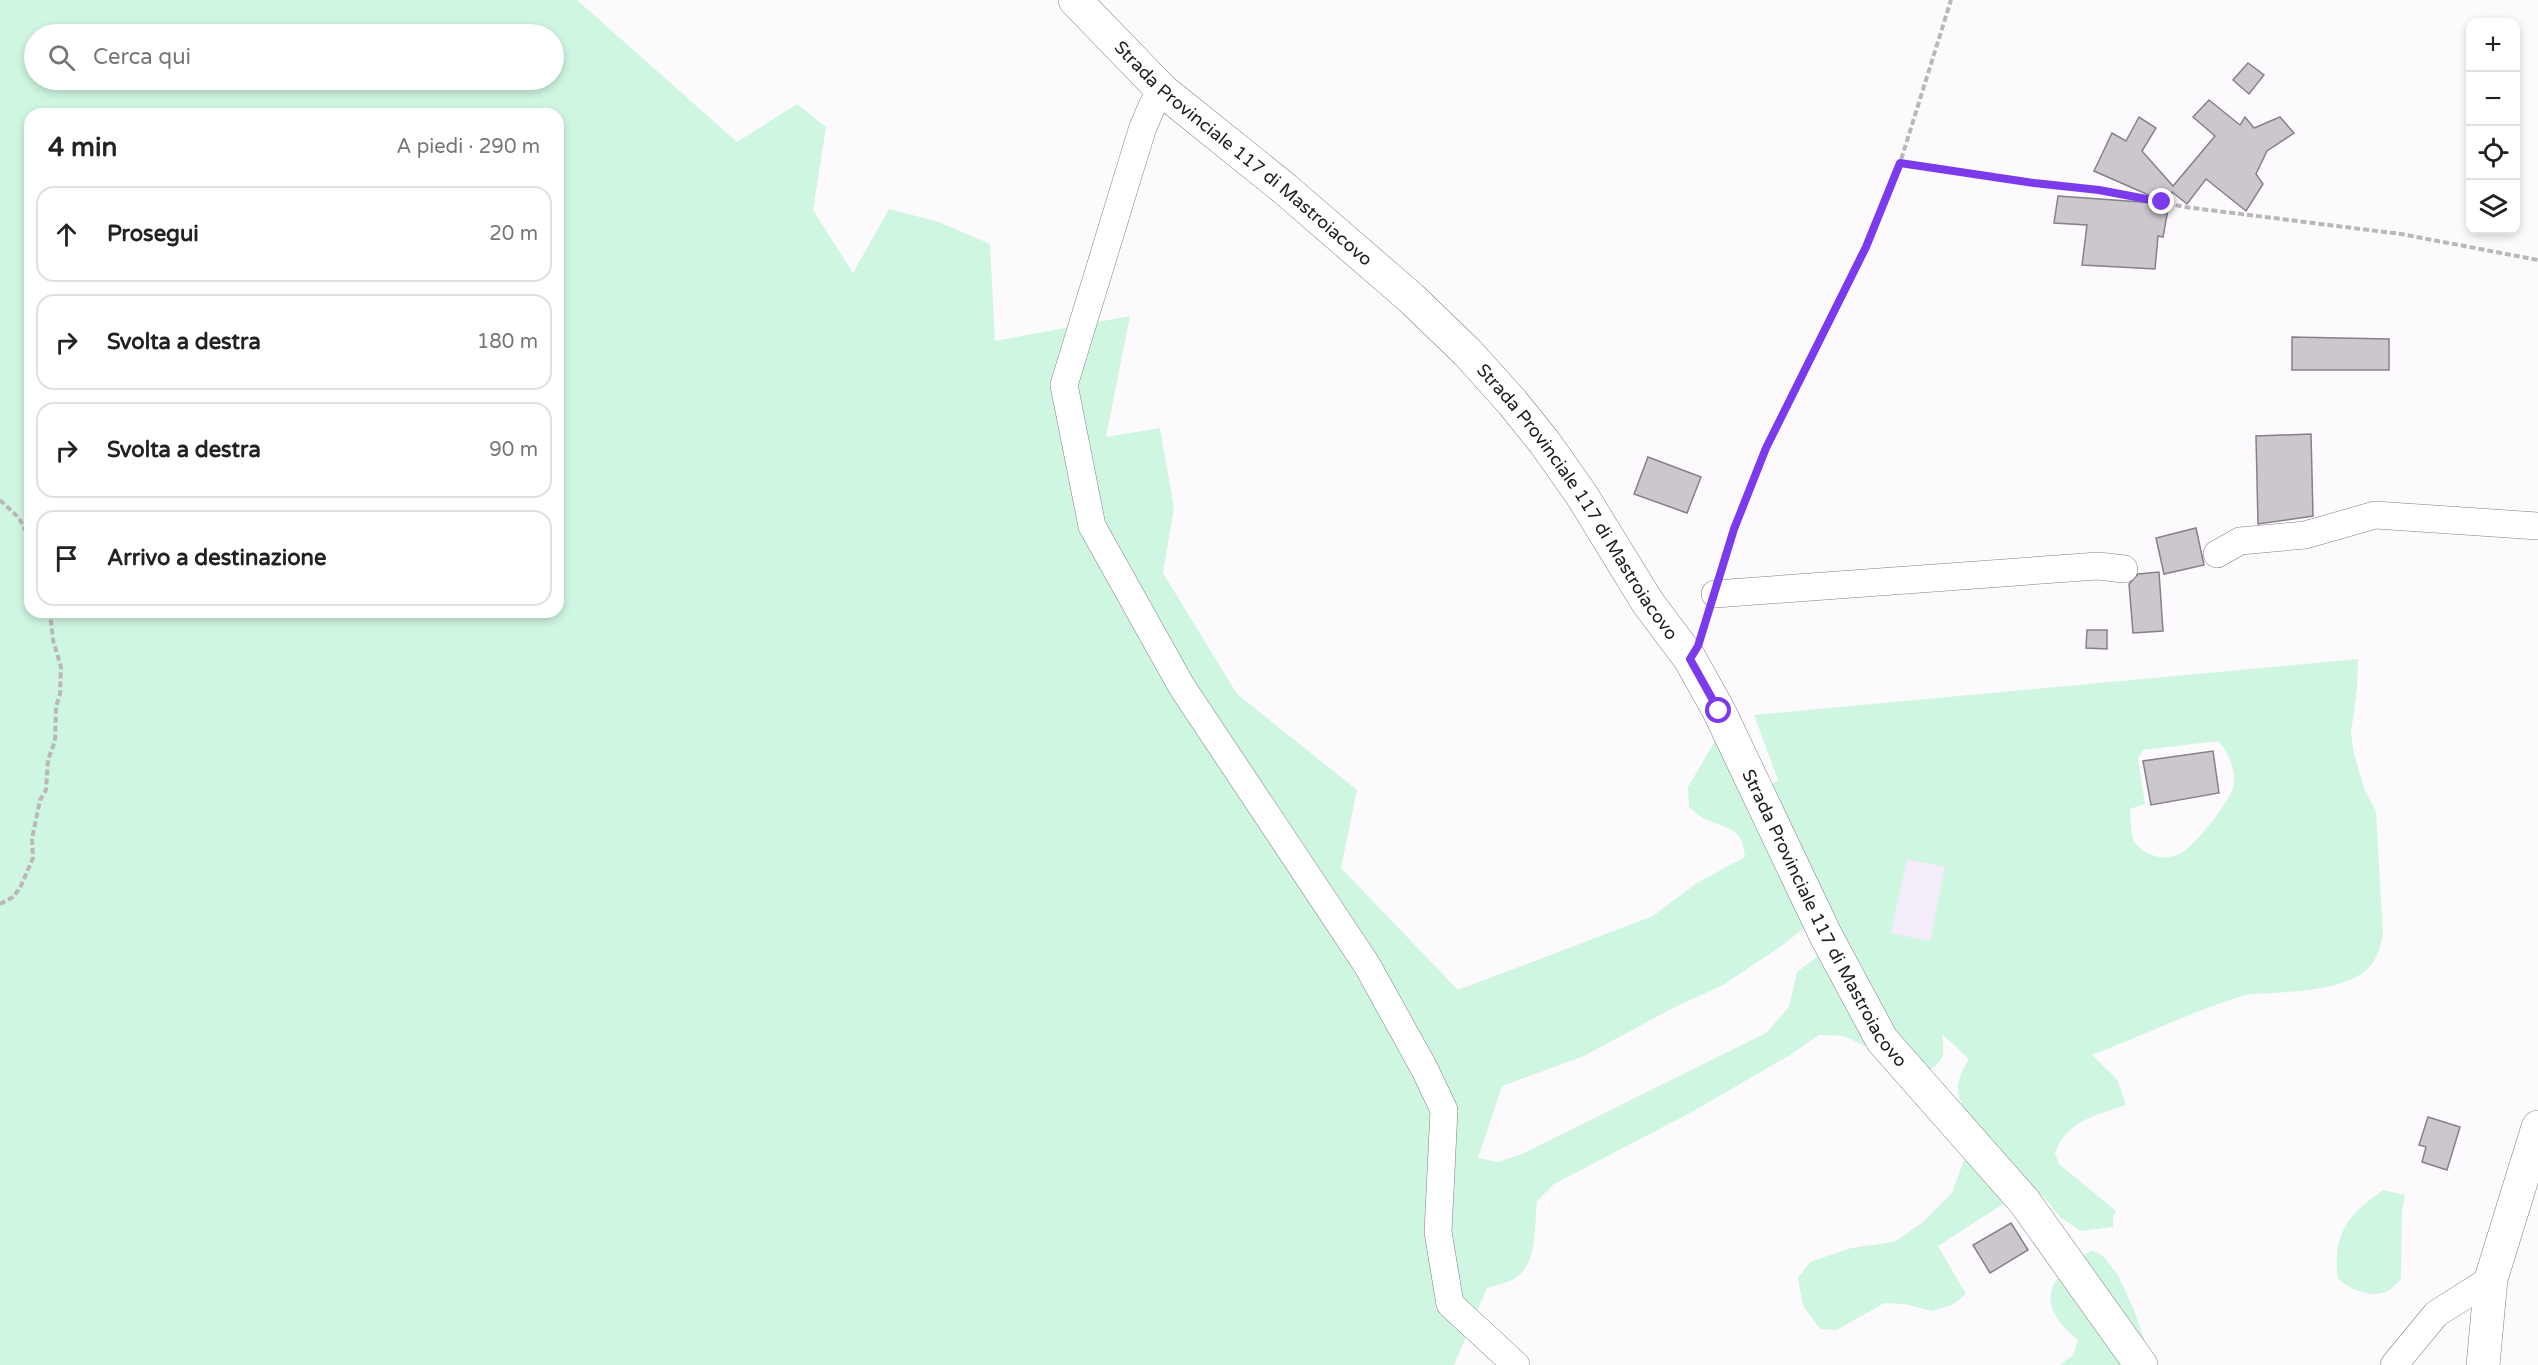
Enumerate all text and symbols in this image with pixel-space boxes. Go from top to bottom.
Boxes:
map controls [2466,18,2520,234]
button: + [2466,18,2520,72]
search box [24,24,564,90]
street label: Strada Provinciale 117 di Mastroiacovo [1110,36,1377,271]
icon: search [45,41,78,74]
text: Cerca qui [93,44,191,70]
button: − [2466,72,2520,126]
button: locate [2466,126,2520,180]
text: 4 min [48,132,117,163]
text: A piedi · 290 m [397,135,540,159]
button: layers [2466,180,2520,234]
route end [2148,188,2174,214]
icon: ahead [50,218,83,251]
text: Prosegui [107,221,199,247]
text: 20 m [489,222,538,246]
icon: right [50,326,83,359]
text: Svolta a destra [107,329,261,355]
text: 180 m [477,330,538,354]
street label: Strada Provinciale 117 di Mastroiacovo [1472,359,1683,644]
icon: right [50,434,83,467]
text: Svolta a destra [107,437,261,463]
text: 90 m [489,438,538,462]
icon: arrive [50,542,83,575]
text: Arrivo a destinazione [107,545,326,571]
route start [1705,697,1731,723]
street label: Strada Provinciale 117 di Mastroiacovo [1737,766,1912,1072]

